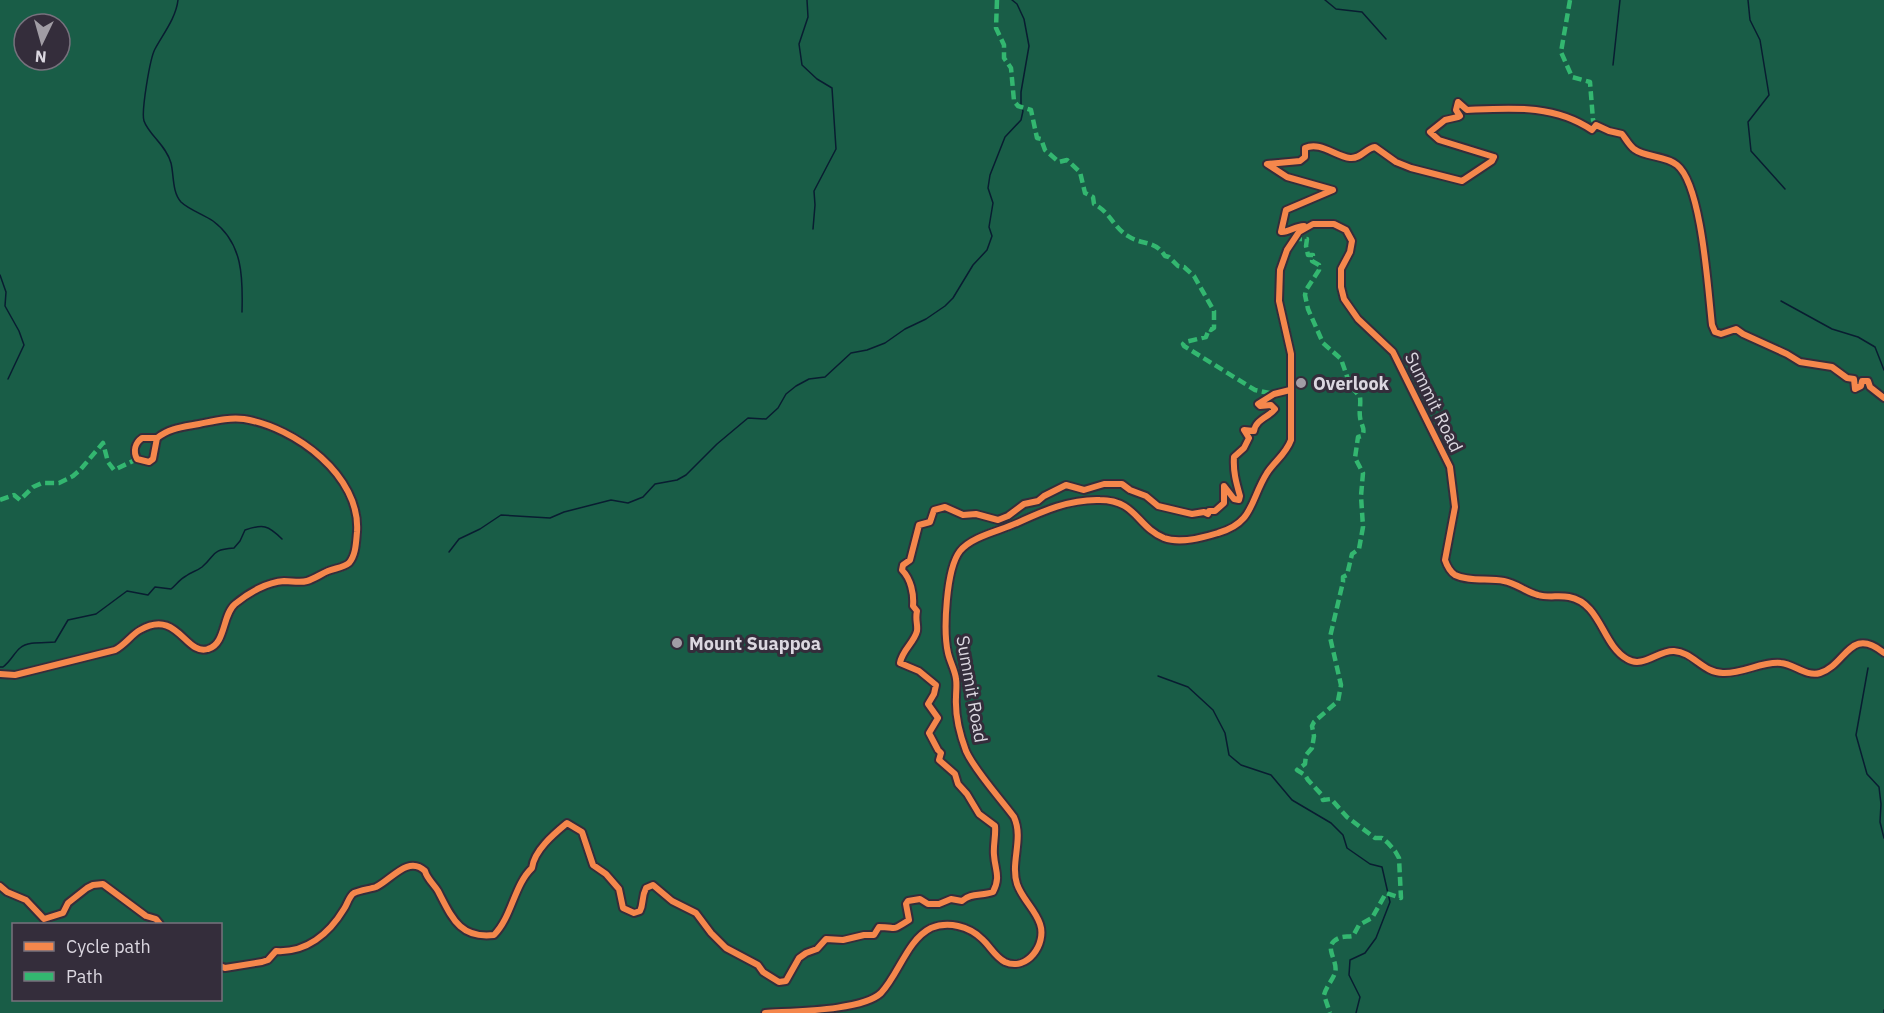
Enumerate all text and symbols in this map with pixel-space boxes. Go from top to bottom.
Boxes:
north arrow [12,12,72,72]
text: N [34,46,47,67]
street label: Summit Road [1400,348,1468,456]
place label: Overlook [1313,372,1390,395]
marker: Overlook [1294,376,1308,390]
place label: Mount Suappoa [689,632,821,655]
street label: Summit Road [951,634,993,744]
marker: Mount Suappoa [670,636,684,650]
legend [12,923,222,1001]
text: Cycle path [66,935,151,958]
text: Path [66,965,103,988]

